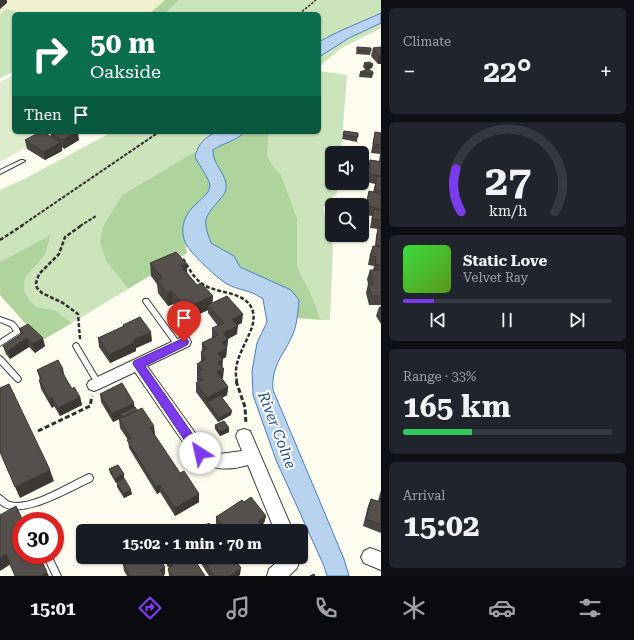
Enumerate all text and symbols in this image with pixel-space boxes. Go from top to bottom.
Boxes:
text: 50 m [90,27,155,60]
icon: right [24,28,76,80]
text: Climate [403,34,451,49]
text: 22° [483,54,532,89]
text: − [403,59,415,84]
text: + [600,59,612,84]
text: Oakside [90,61,161,82]
icon: arrive [70,104,92,126]
text: Then [24,106,62,124]
map controls [325,146,369,242]
button: sound [325,146,369,190]
text: 27 [484,156,531,205]
button: search [325,198,369,242]
text: km/h [488,203,527,219]
text: Static Love [463,252,547,270]
text: Velvet Ray [463,270,528,285]
pin [167,301,201,342]
icon: arrive [173,307,195,329]
icon: previous [427,309,449,331]
icon: pause [496,309,518,331]
icon: next [566,309,588,331]
text: Range · 33% [403,369,476,384]
water label: River Colne [254,388,300,471]
text: 165 km [403,389,511,424]
position arrow [179,432,221,474]
text: Arrival [403,488,445,503]
text: 15:02 [403,508,480,543]
speed limit sign: 30 [12,512,64,564]
text: 15:02 · 1 min · 70 m [122,535,262,553]
icon: directions [136,594,164,622]
icon: music [224,594,252,622]
icon: phone [312,594,340,622]
icon: climate [400,594,428,622]
icon: car [488,594,516,622]
icon: filters [576,594,604,622]
text: 15:01 [30,598,76,619]

